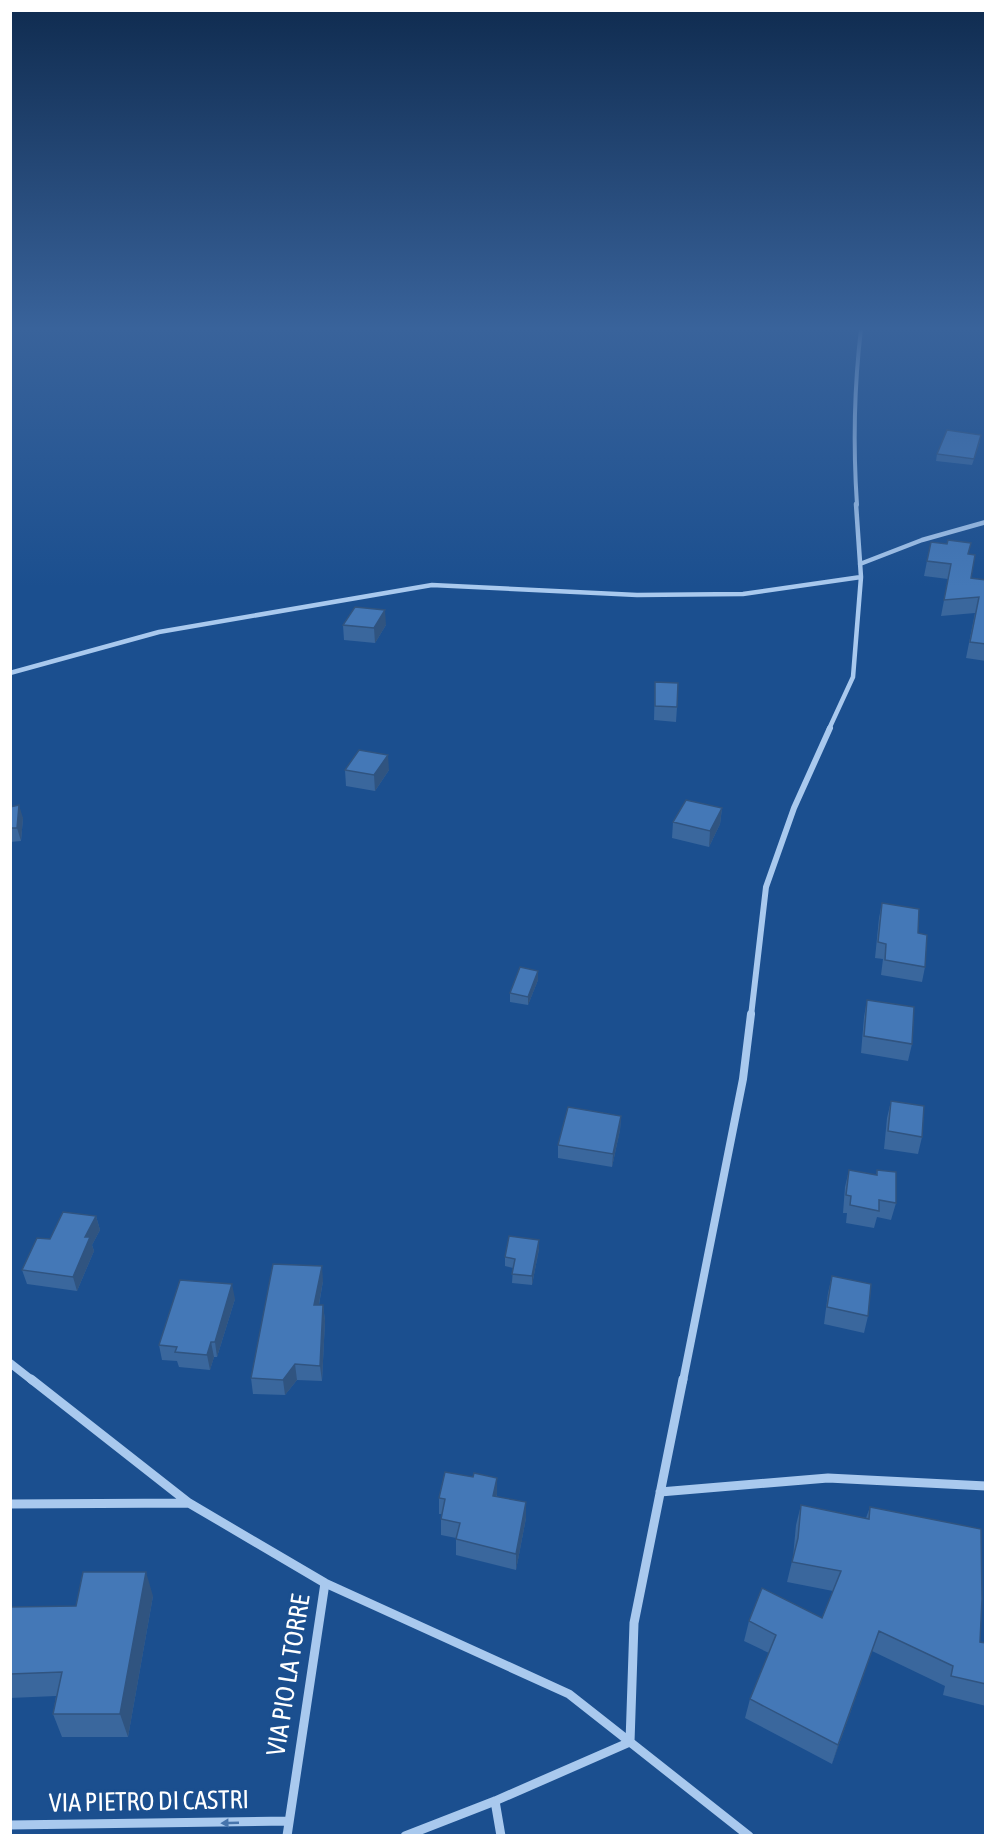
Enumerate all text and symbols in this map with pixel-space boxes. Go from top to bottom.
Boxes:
street label: VIA PIO LA TORRE [260,1592,316,1758]
street label: VIA PIETRO DI CASTRI [49,1784,249,1818]
one-way arrow [220,1818,239,1828]

